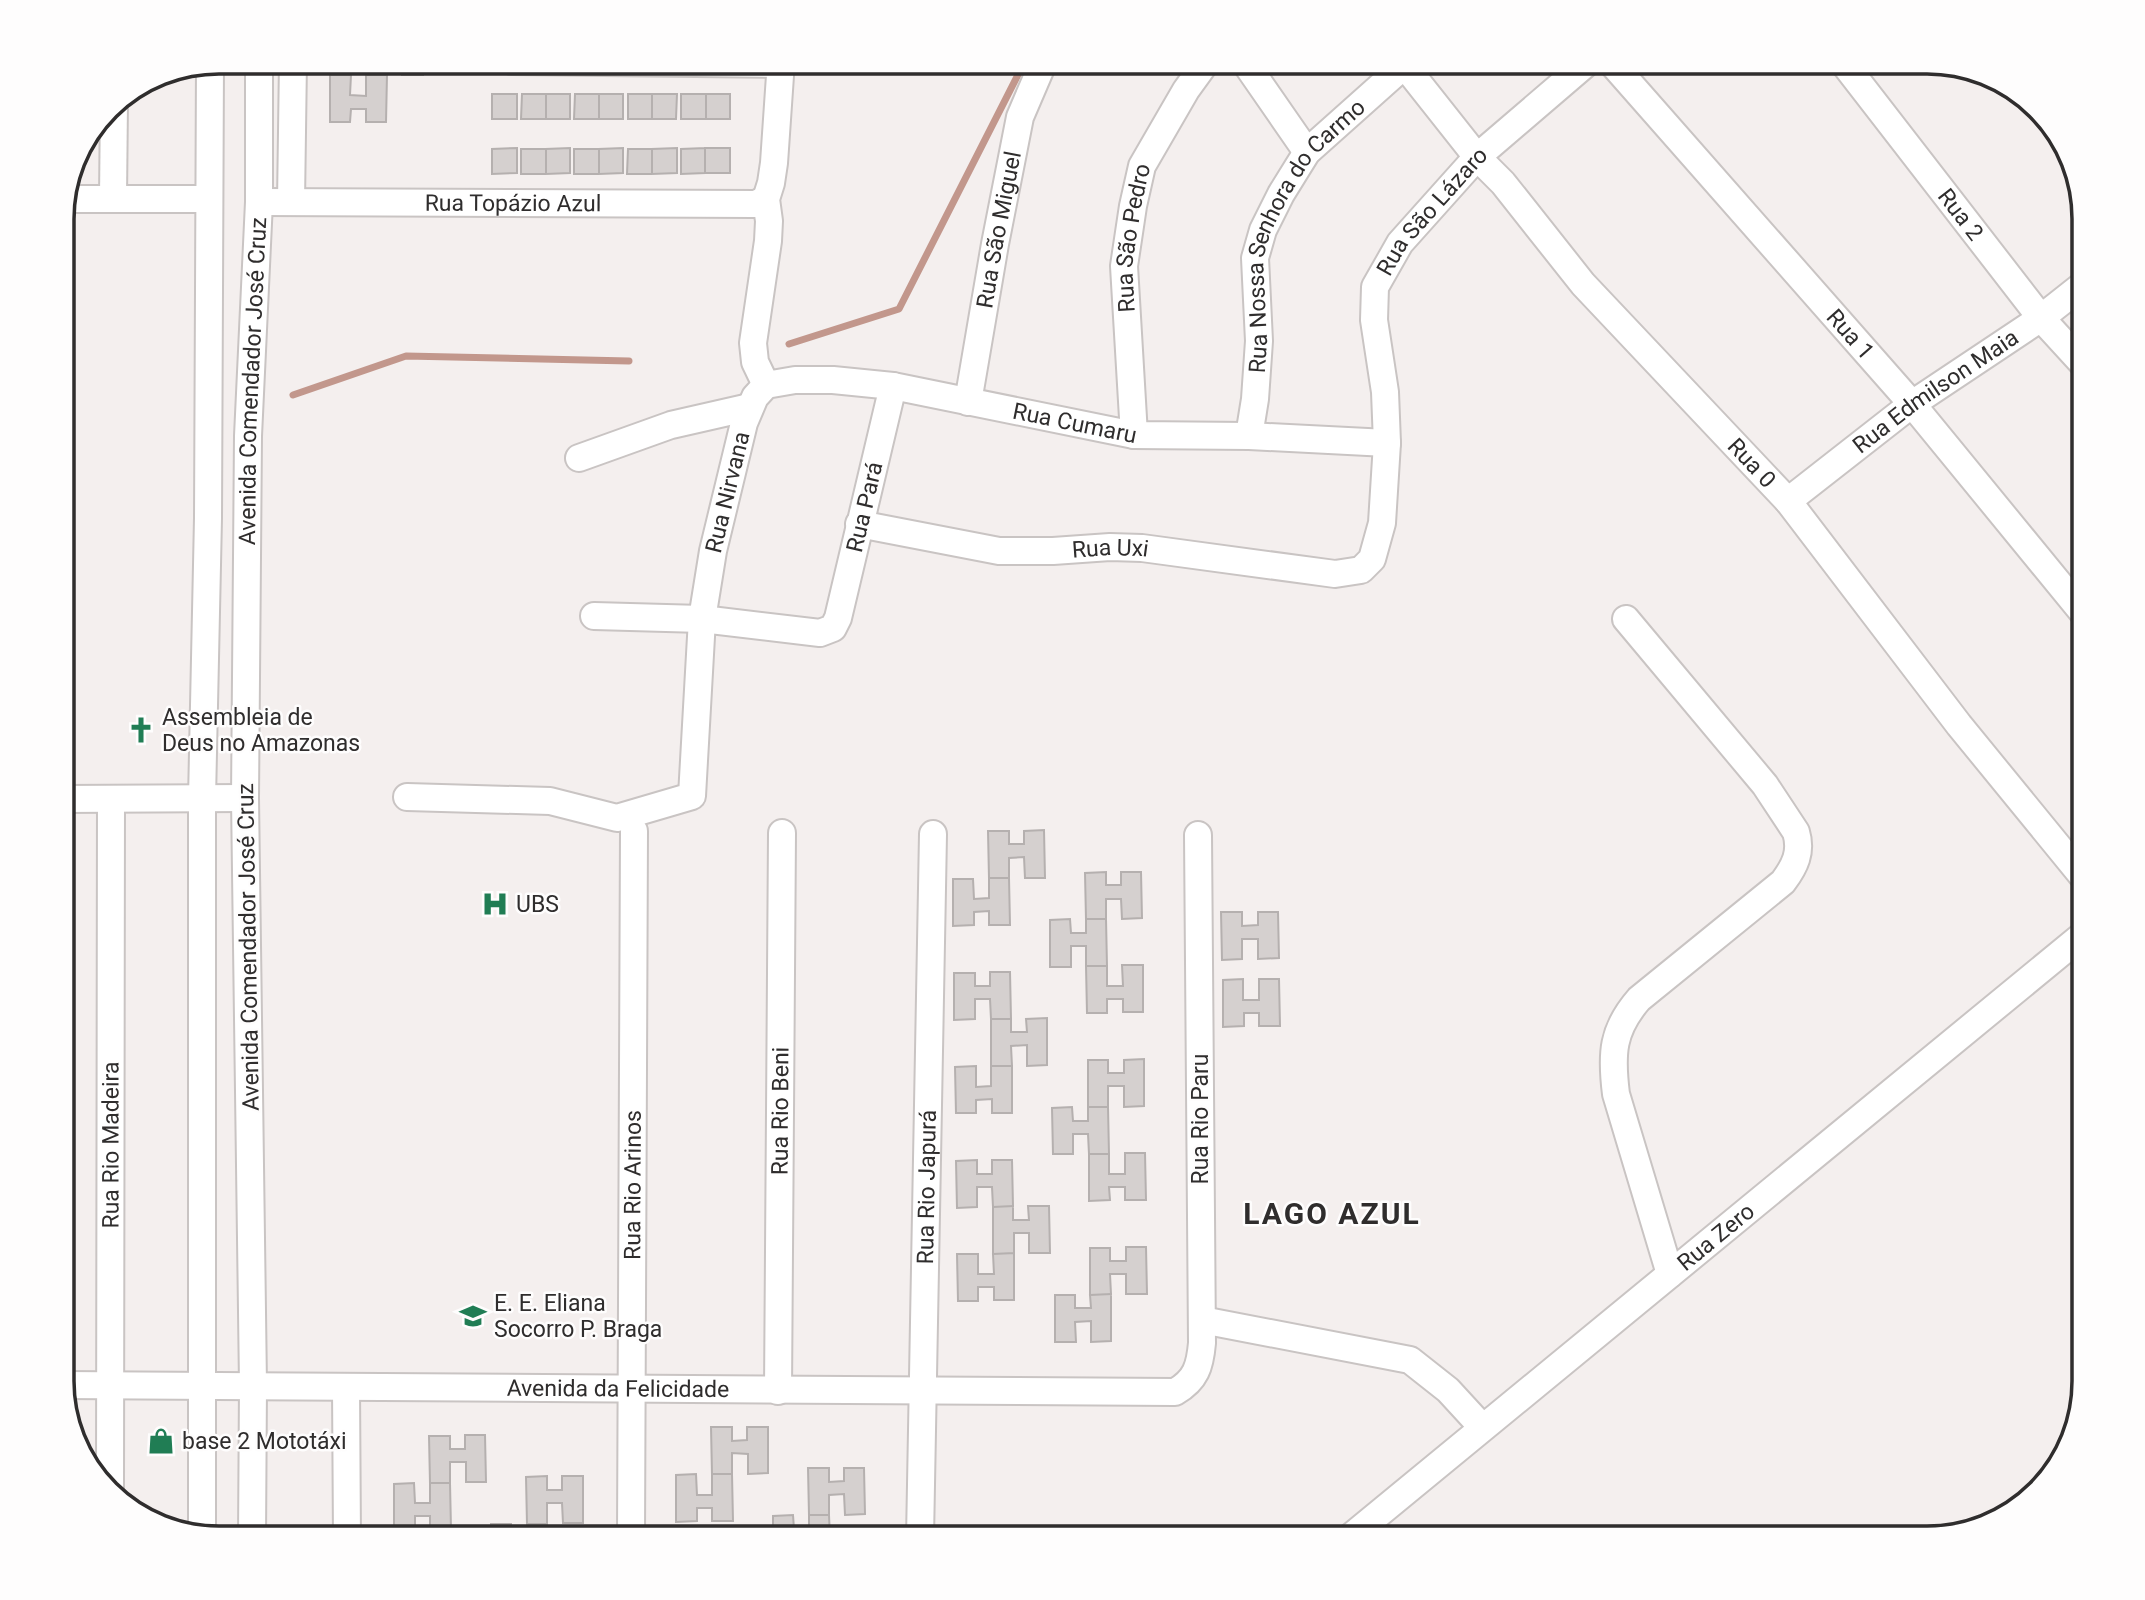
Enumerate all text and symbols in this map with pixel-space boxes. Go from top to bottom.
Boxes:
street label: Rua Nossa Senhora do Carmo [1242,94,1371,374]
street label: Rua São Lázaro [1371,141,1493,281]
street label: Rua São Miguel [971,149,1027,310]
street label: Rua São Pedro [1111,161,1156,313]
street label: Rua 2 [1932,183,1989,246]
street label: Rua Topázio Azul [425,190,601,217]
street label: Avenida Comendador José Cruz [234,217,272,545]
street label: Rua 1 [1821,304,1879,365]
street label: Rua Edmilson Maia [1848,324,2024,459]
street label: Rua Cumaru [1010,398,1139,449]
street label: Rua Nirvana [700,429,755,556]
street label: Rua 0 [1722,433,1781,493]
street label: Rua Pará [841,459,889,555]
street label: Rua Uxi [1071,534,1150,564]
place label: Assembleia de Deus no Amazonas [162,704,360,757]
church icon: Assembleia de Deus no Amazonas [126,715,156,745]
street label: Avenida Comendador José Cruz [232,783,265,1111]
hospital icon: UBS [480,889,510,919]
place label: UBS [516,891,559,918]
street label: Rua Rio Beni [767,1047,794,1175]
street label: Rua Rio Paru [1187,1053,1214,1185]
street label: Rua Rio Madeira [97,1061,125,1229]
street label: Rua Rio Arinos [619,1110,647,1260]
street label: Rua Rio Japurá [912,1110,942,1265]
district label: LAGO AZUL [1243,1196,1421,1231]
street label: Rua Zero [1672,1198,1760,1277]
place label: E. E. Eliana Socorro P. Braga [494,1290,662,1343]
school or university icon: E. E. Eliana Socorro P. Braga [458,1301,488,1331]
street label: Avenida da Felicidade [507,1375,729,1403]
shop icon: base 2 Mototáxi [146,1426,176,1456]
place label: base 2 Mototáxi [182,1428,346,1455]

